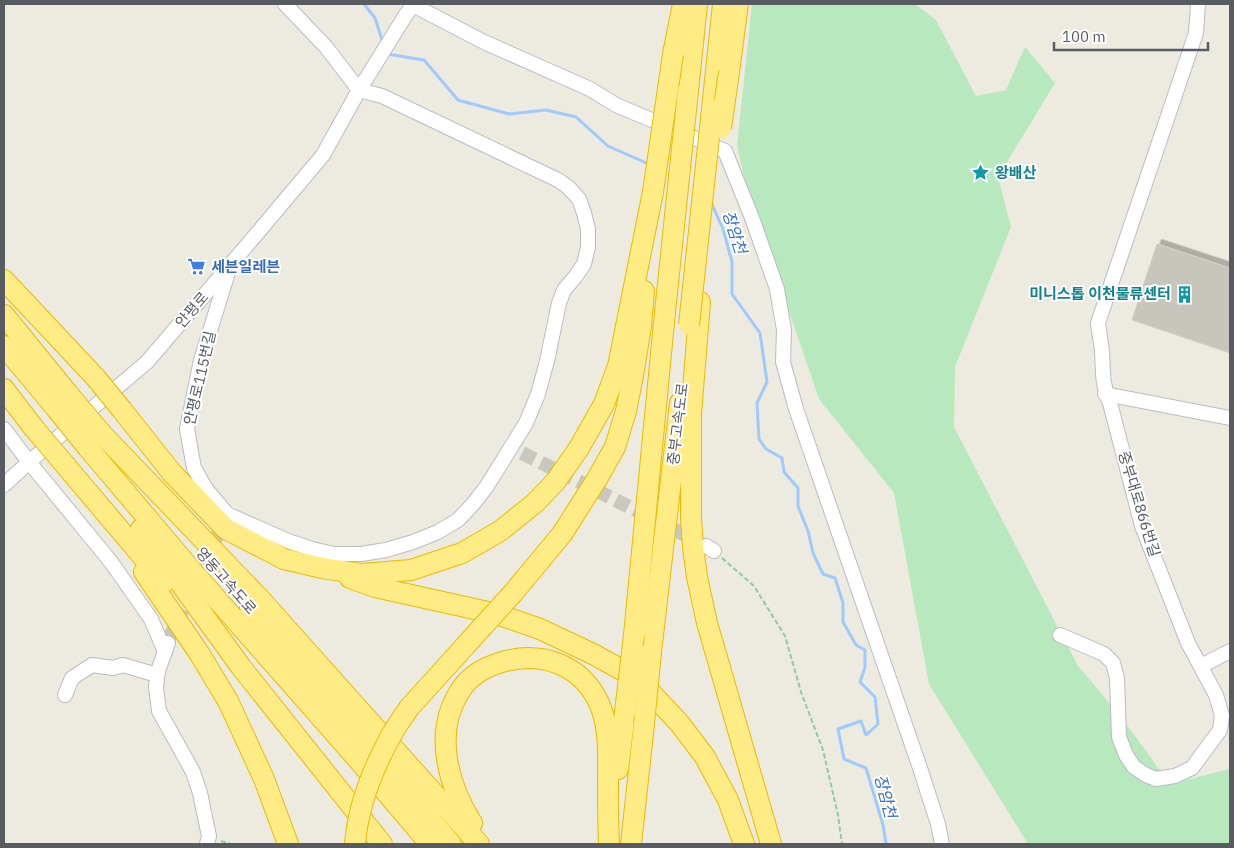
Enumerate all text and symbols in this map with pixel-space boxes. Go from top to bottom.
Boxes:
scale bar [1054,20,1208,52]
text: 100 m [1062,27,1106,46]
place icon: 왕배산 [971,163,991,183]
place label: 왕배산 [995,163,1037,182]
water label: 장암천 [719,208,752,258]
supermarket icon: 세븐일레븐 [187,257,207,277]
place label: 세븐일레븐 [211,257,280,276]
place label: 미니스톱 이천물류센터 [1029,284,1171,303]
building icon: 미니스톱 이천물류센터 [1175,284,1195,304]
street label: 안평로 [171,288,212,332]
street label: 안평로115번길 [179,329,220,427]
street label: 중부고속도로 [663,382,692,466]
street label: 중부대로866번길 [1114,449,1165,559]
street label: 영동고속도로 [192,543,261,618]
water label: 장암천 [871,772,902,822]

